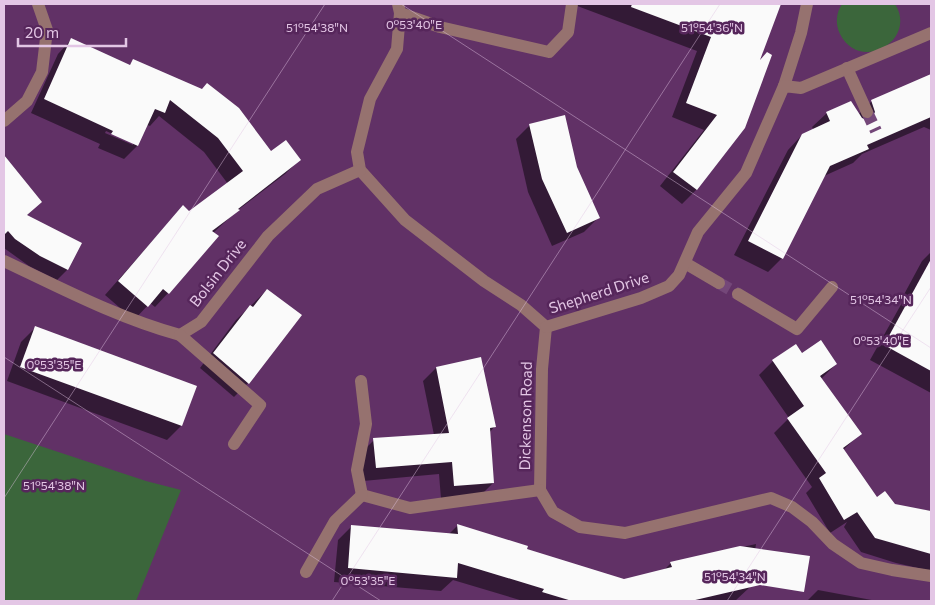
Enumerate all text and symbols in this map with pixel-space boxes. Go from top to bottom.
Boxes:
scale bar [18,15,125,47]
text: 0°53'40"E [386,17,442,31]
text: 51°54'38"N [286,20,348,34]
text: 51°54'36"N [681,20,743,34]
text: 20 m [25,23,59,41]
street label: Bolsin Drive [185,235,249,310]
street label: Shepherd Drive [546,267,651,317]
text: 51°54'34"N [850,292,912,306]
text: 0°53'40"E [853,333,909,347]
text: 0°53'35"E [27,357,81,371]
street label: Dickenson Road [515,361,535,471]
text: 51°54'38"N [23,478,85,492]
text: 51°54'34"N [704,569,766,583]
text: 0°53'35"E [341,573,395,587]

